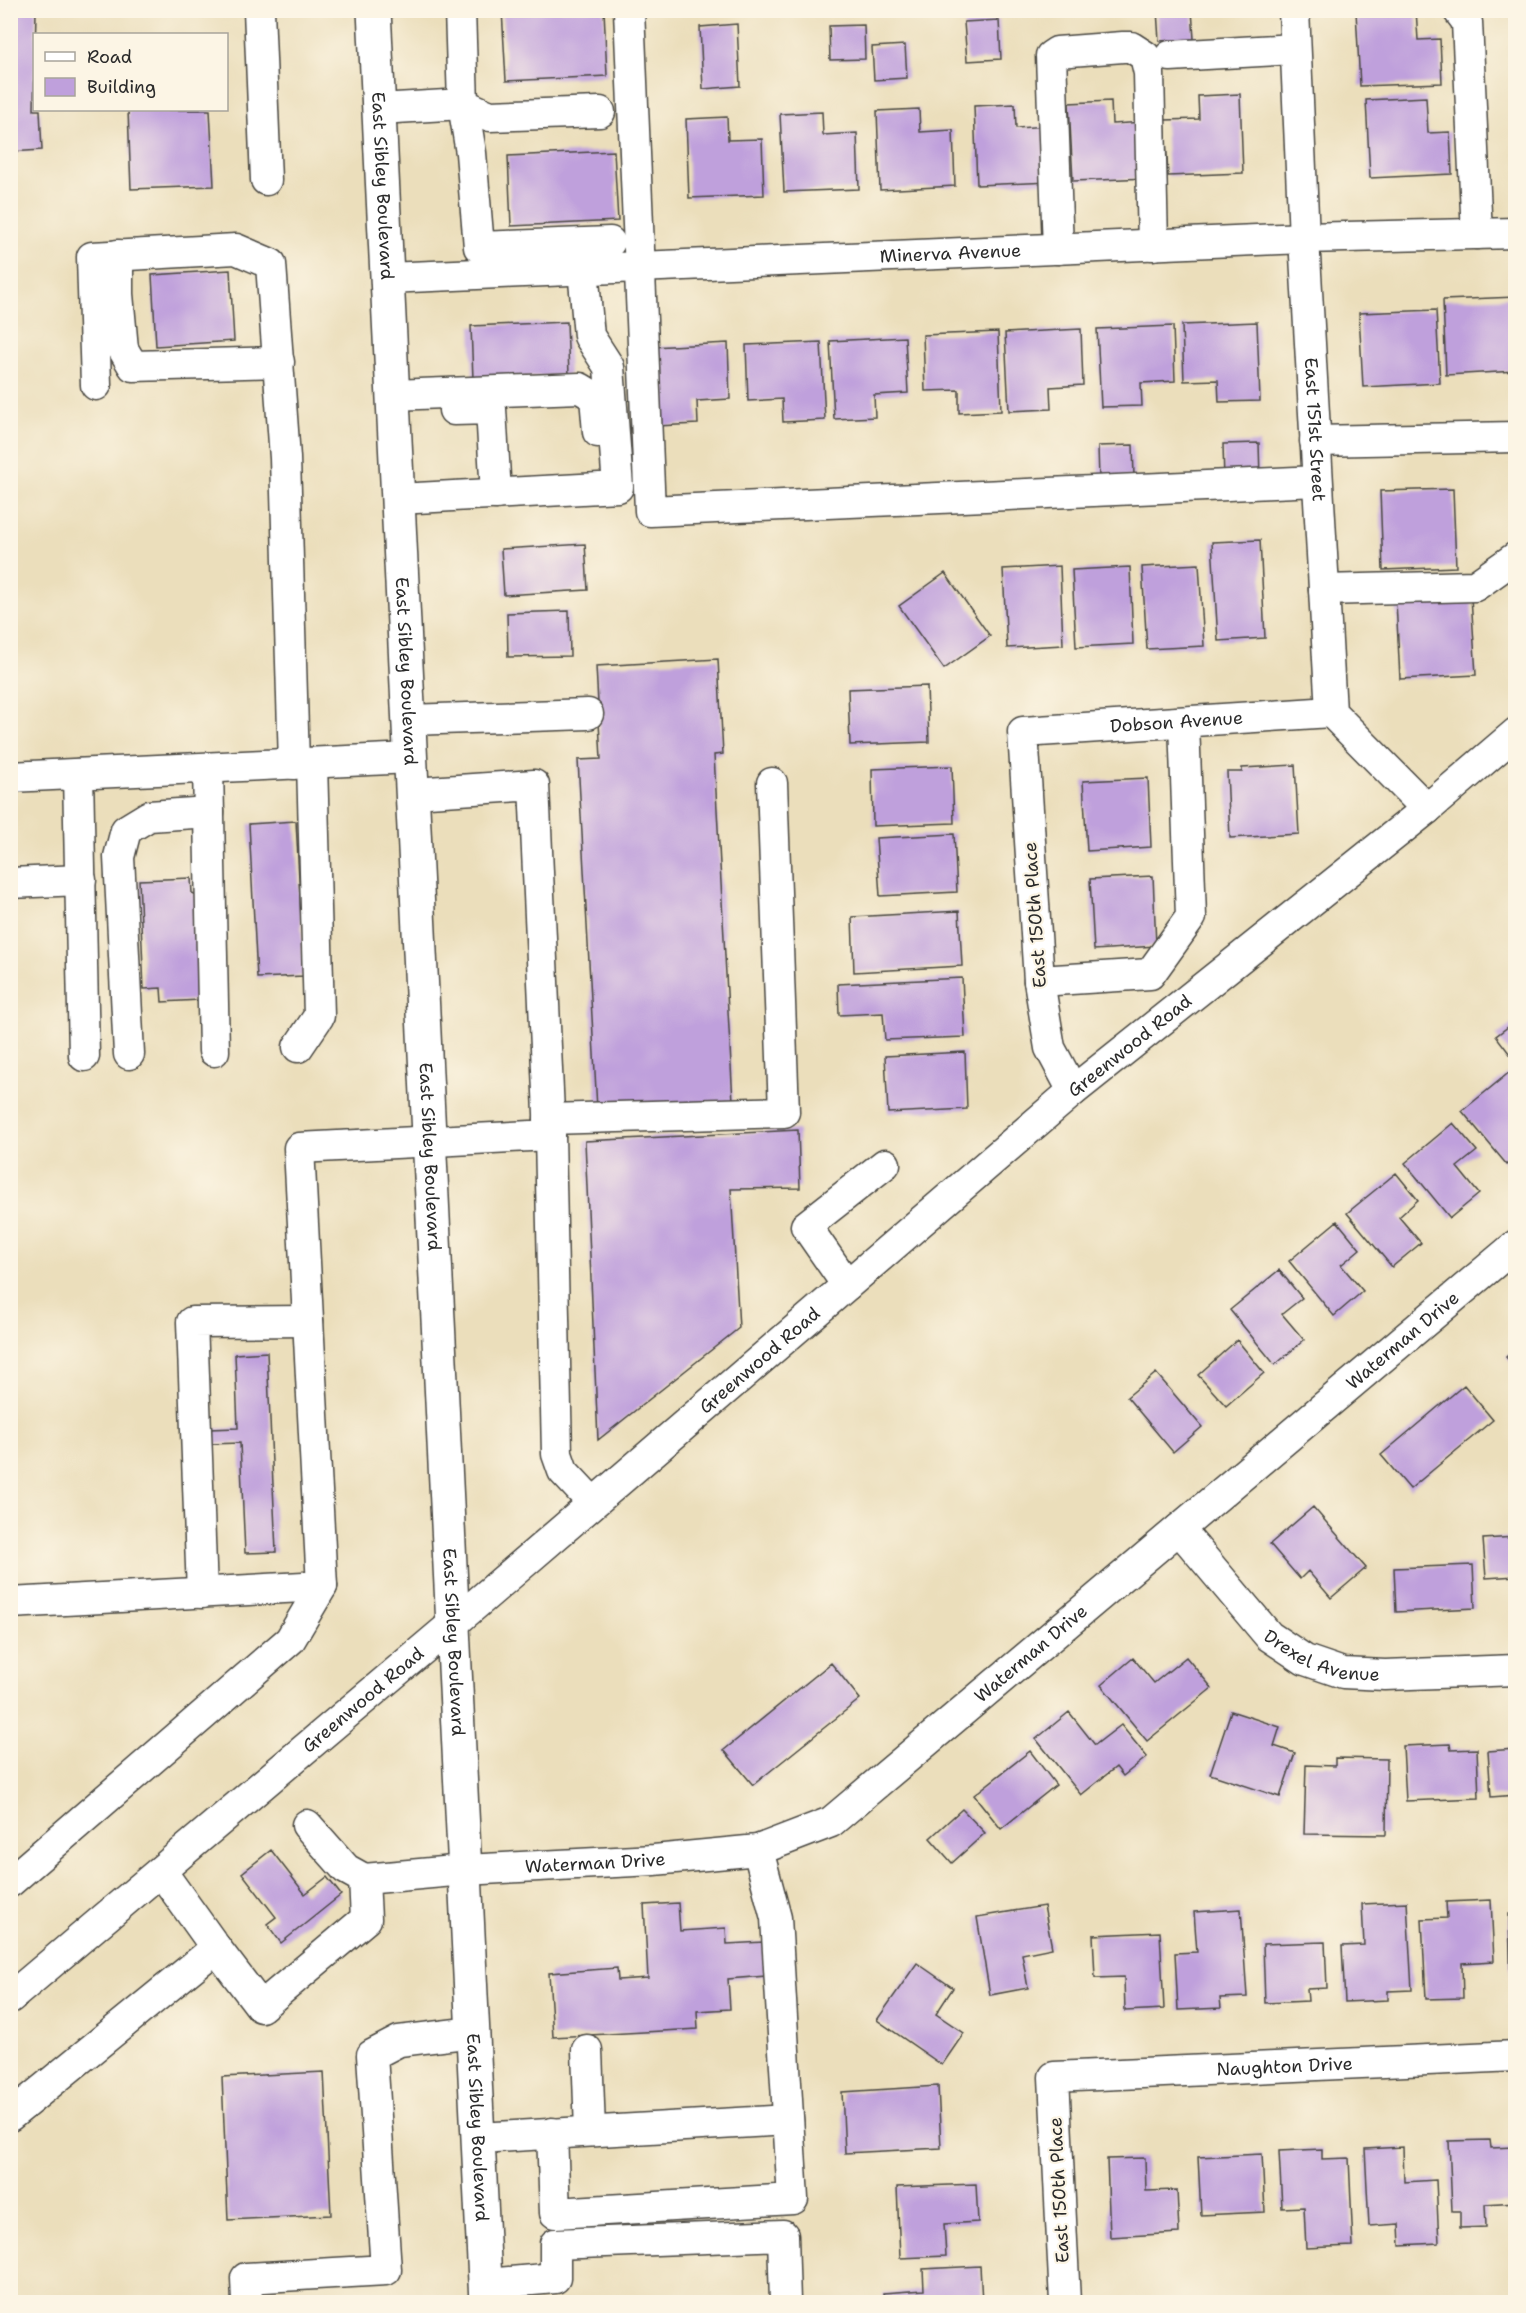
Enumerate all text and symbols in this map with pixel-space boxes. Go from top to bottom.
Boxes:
legend [33,33,228,111]
text: Road [87,45,132,69]
text: Building [87,75,156,99]
street label: East Sibley Boulevard [366,91,399,281]
street label: Minerva Avenue [879,238,1022,268]
street label: East 151st Street [1299,357,1331,502]
street label: East Sibley Boulevard [390,576,423,766]
street label: Dobson Avenue [1109,706,1244,738]
street label: East 150th Place [1018,841,1052,989]
street label: Greenwood Road [1063,989,1197,1103]
street label: East Sibley Boulevard [413,1062,447,1251]
street label: Waterman Drive [1341,1286,1464,1395]
street label: Greenwood Road [694,1302,825,1419]
street label: East Sibley Boulevard [437,1547,470,1737]
street label: Waterman Drive [969,1599,1092,1708]
street label: Drexel Avenue [1259,1624,1380,1687]
street label: Greenwood Road [297,1642,429,1758]
street label: Waterman Drive [524,1847,667,1879]
street label: East Sibley Boulevard [461,2033,494,2222]
street label: Naughton Drive [1216,2051,1353,2082]
street label: East 150th Place [1043,2116,1075,2264]

